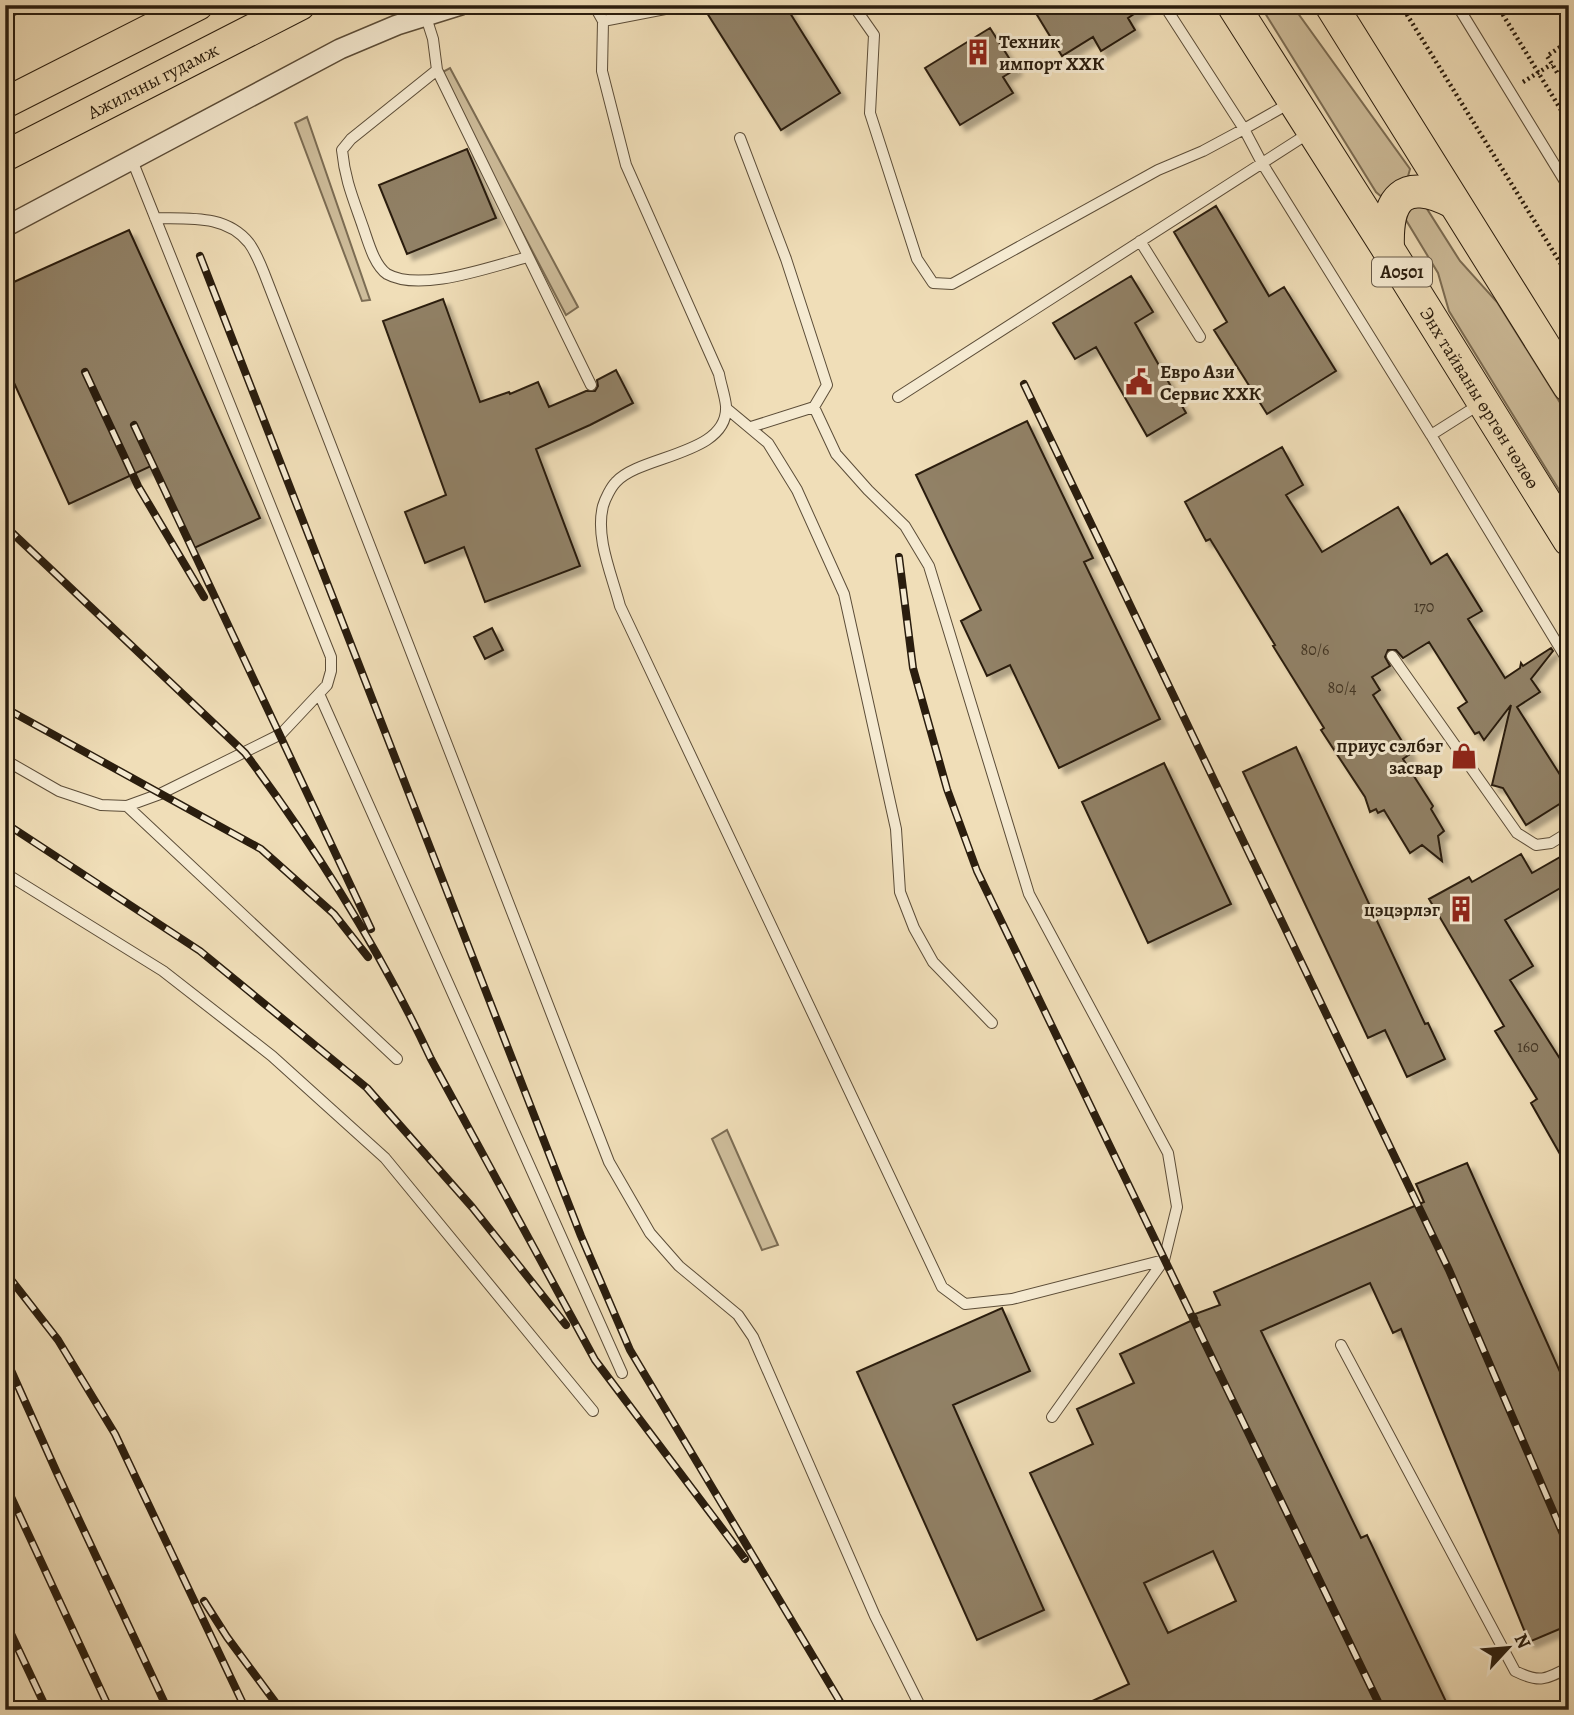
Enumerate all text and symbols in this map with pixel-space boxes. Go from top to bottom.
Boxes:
place label: Техник импорт ХХК [999,29,1105,77]
street label: Ажилчны гудамж [82,37,223,126]
building icon: Техник импорт ХХК [963,37,993,67]
road number: A0501 [1372,258,1432,286]
street label: Энх тайваны өргөн чөлөө [1413,302,1546,494]
place label: Евро Ази Сервис ХХК [1160,359,1261,407]
public building icon: Евро Ази Сервис ХХК [1124,367,1154,397]
house number: 170 [1414,596,1434,618]
house number: 80/6 [1301,639,1329,661]
house number: 80/4 [1328,677,1356,699]
place label: приус сэлбэг засвар [1337,733,1444,781]
shop icon: приус сэлбэг засвар [1449,741,1479,771]
building icon: цэцэрлэг [1446,894,1476,924]
place label: цэцэрлэг [1364,897,1441,923]
house number: 160 [1517,1036,1539,1058]
north arrow [1472,1614,1542,1684]
text: N [1508,1629,1537,1653]

